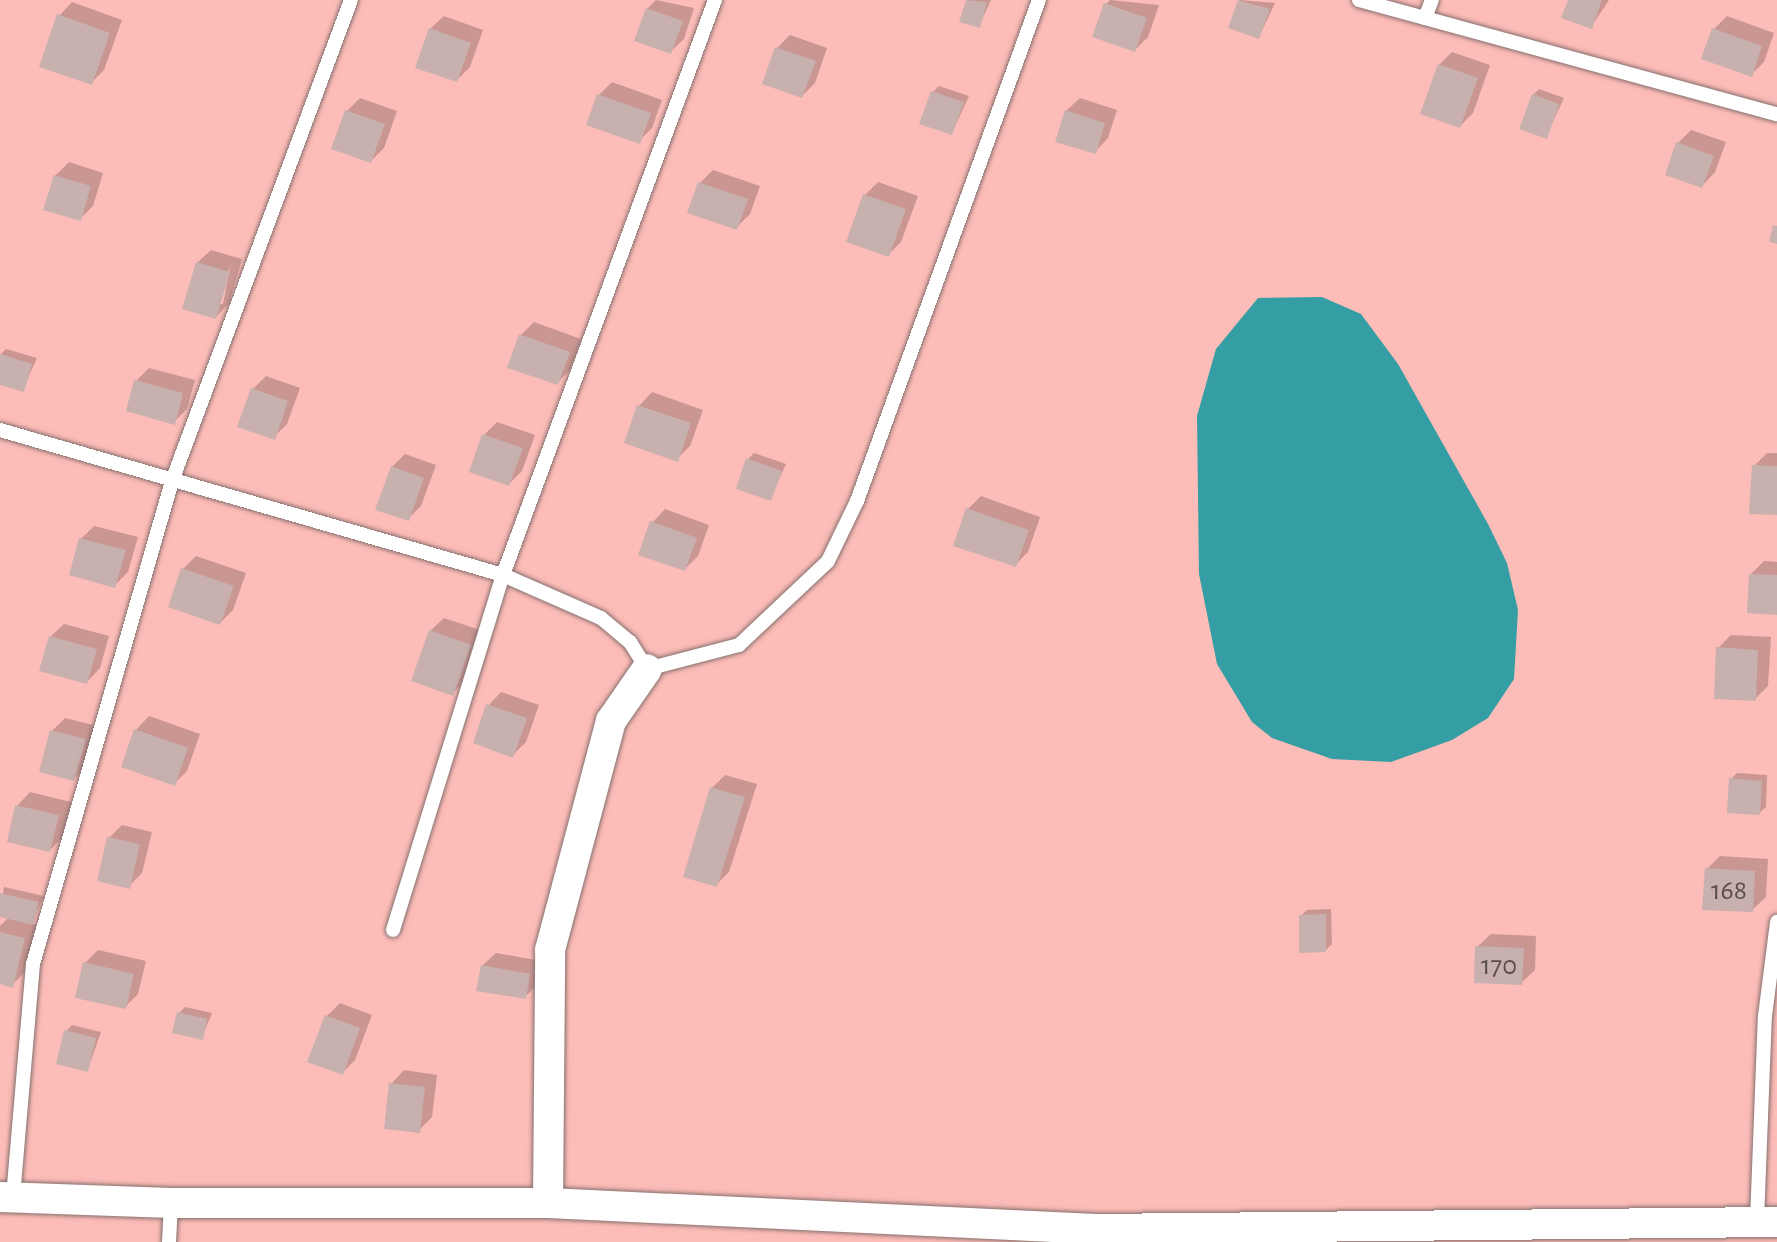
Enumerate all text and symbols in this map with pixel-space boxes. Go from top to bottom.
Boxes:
house number: 168 [1711,874,1747,908]
house number: 170 [1481,949,1517,983]

